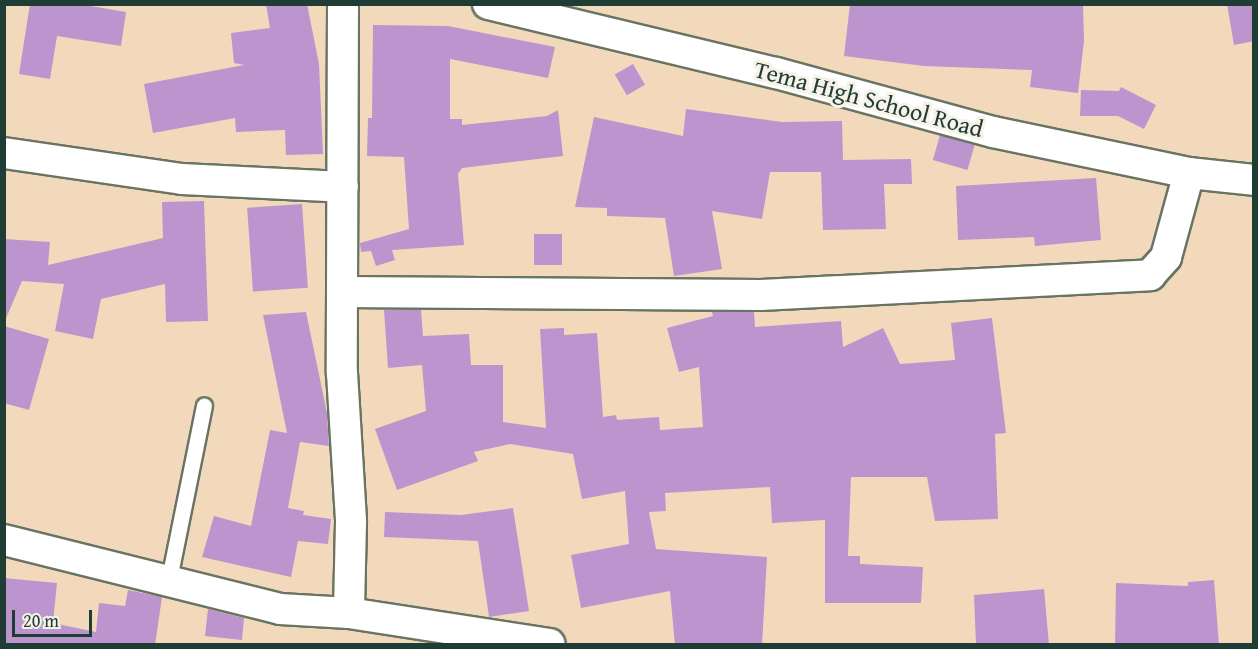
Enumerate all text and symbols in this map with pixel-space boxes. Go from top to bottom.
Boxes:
street label: Tema High School Road [751,55,987,143]
scale bar [15,598,94,636]
text: 20 m [23,607,59,634]

